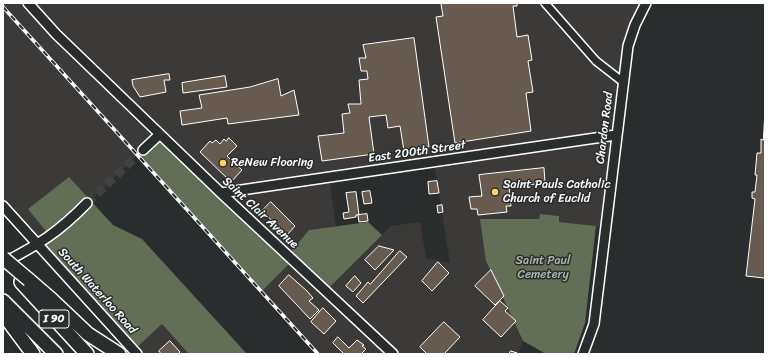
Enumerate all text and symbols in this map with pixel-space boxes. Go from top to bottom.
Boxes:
street label: Chardon Road [593,91,617,165]
street label: East 200th Street [367,138,467,166]
place label: ReNew Flooring [231,156,313,170]
marker: ReNew Flooring [218,158,228,168]
street label: Saint Clair Avenue [219,174,301,252]
place label: Saint Pauls Catholic Church of Euclid [503,178,610,206]
marker: Saint Pauls Catholic Church of Euclid [490,187,500,197]
street label: South Waterloo Road [55,245,139,337]
park label: Saint Paul Cemetery [516,254,570,282]
road number: I 90 [39,310,69,328]

